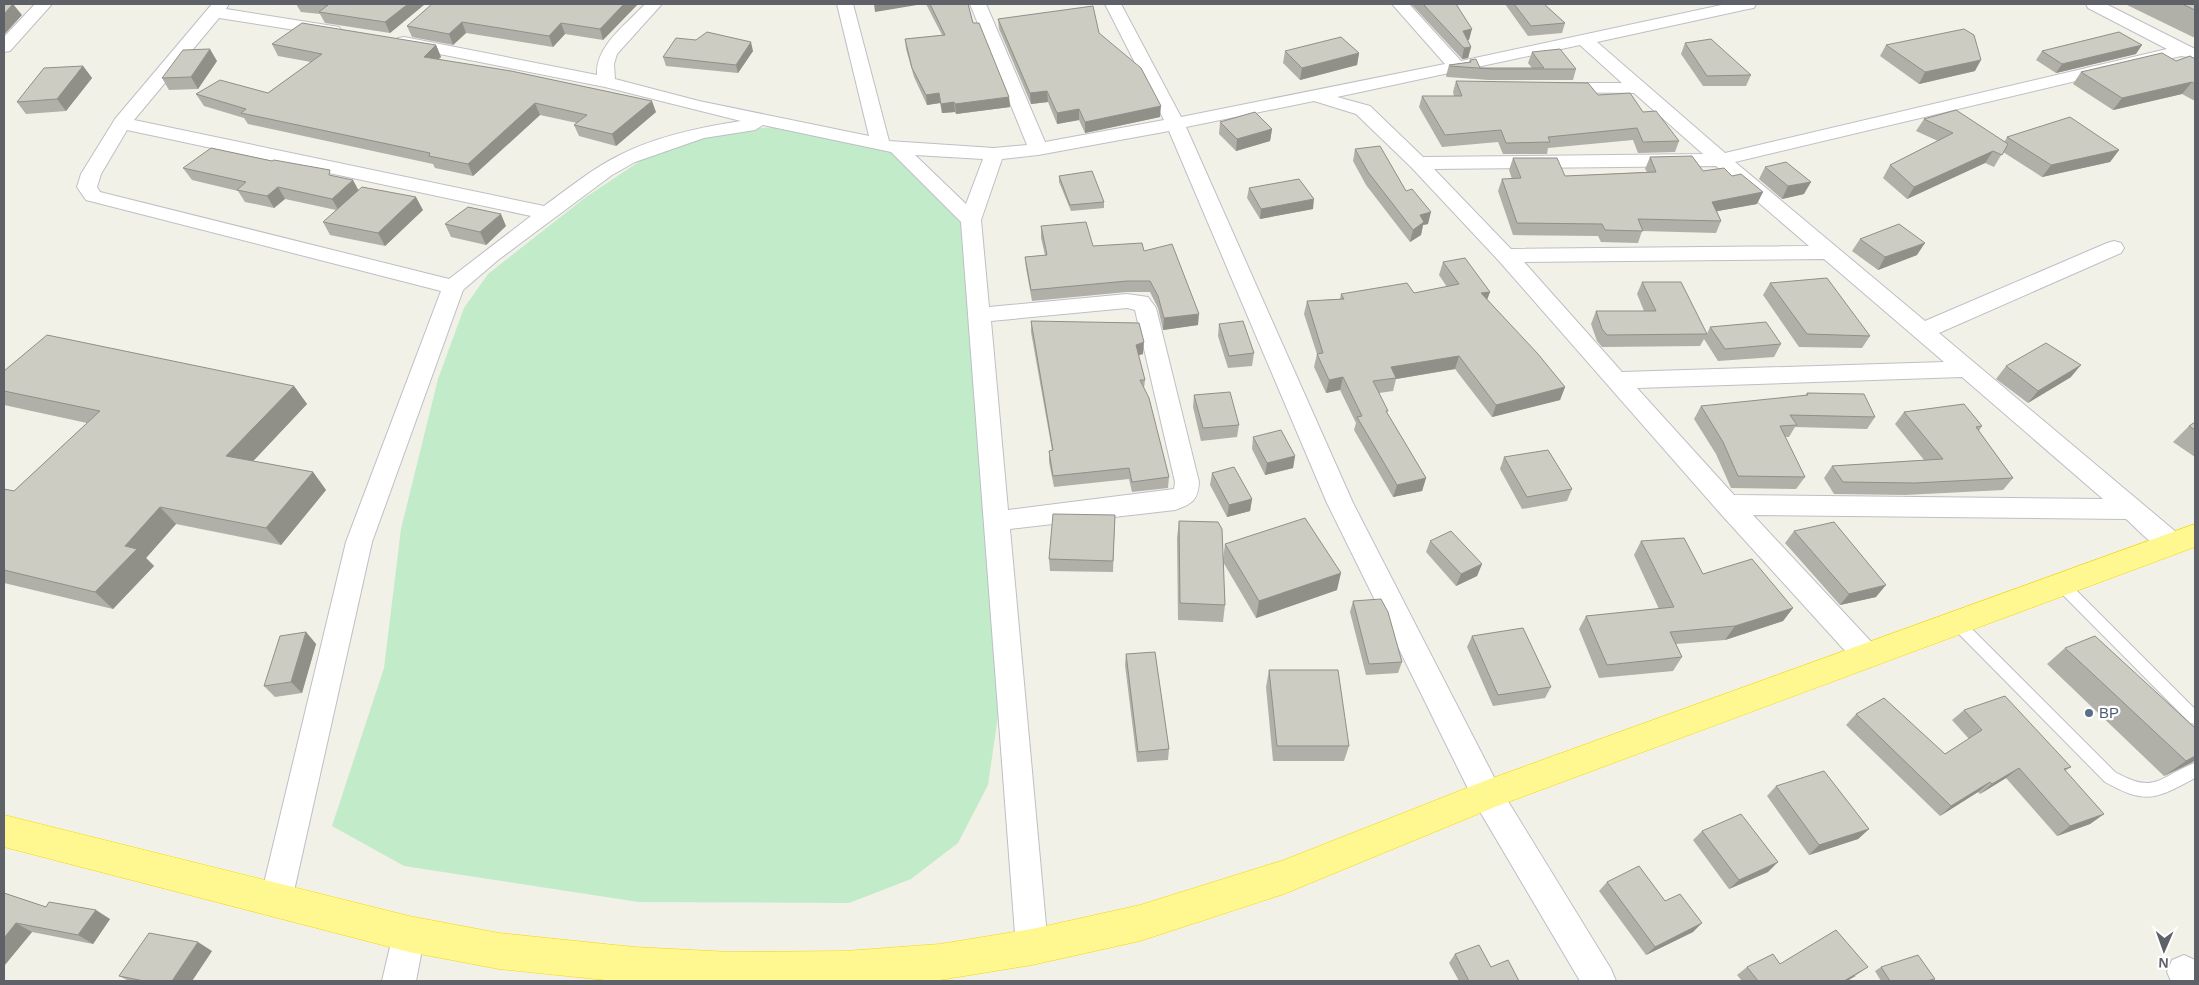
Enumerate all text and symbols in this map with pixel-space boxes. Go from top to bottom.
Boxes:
place label: BP [2099,704,2119,721]
marker: BP [2083,707,2095,719]
north arrow [2139,925,2189,975]
text: N [2158,955,2169,971]

